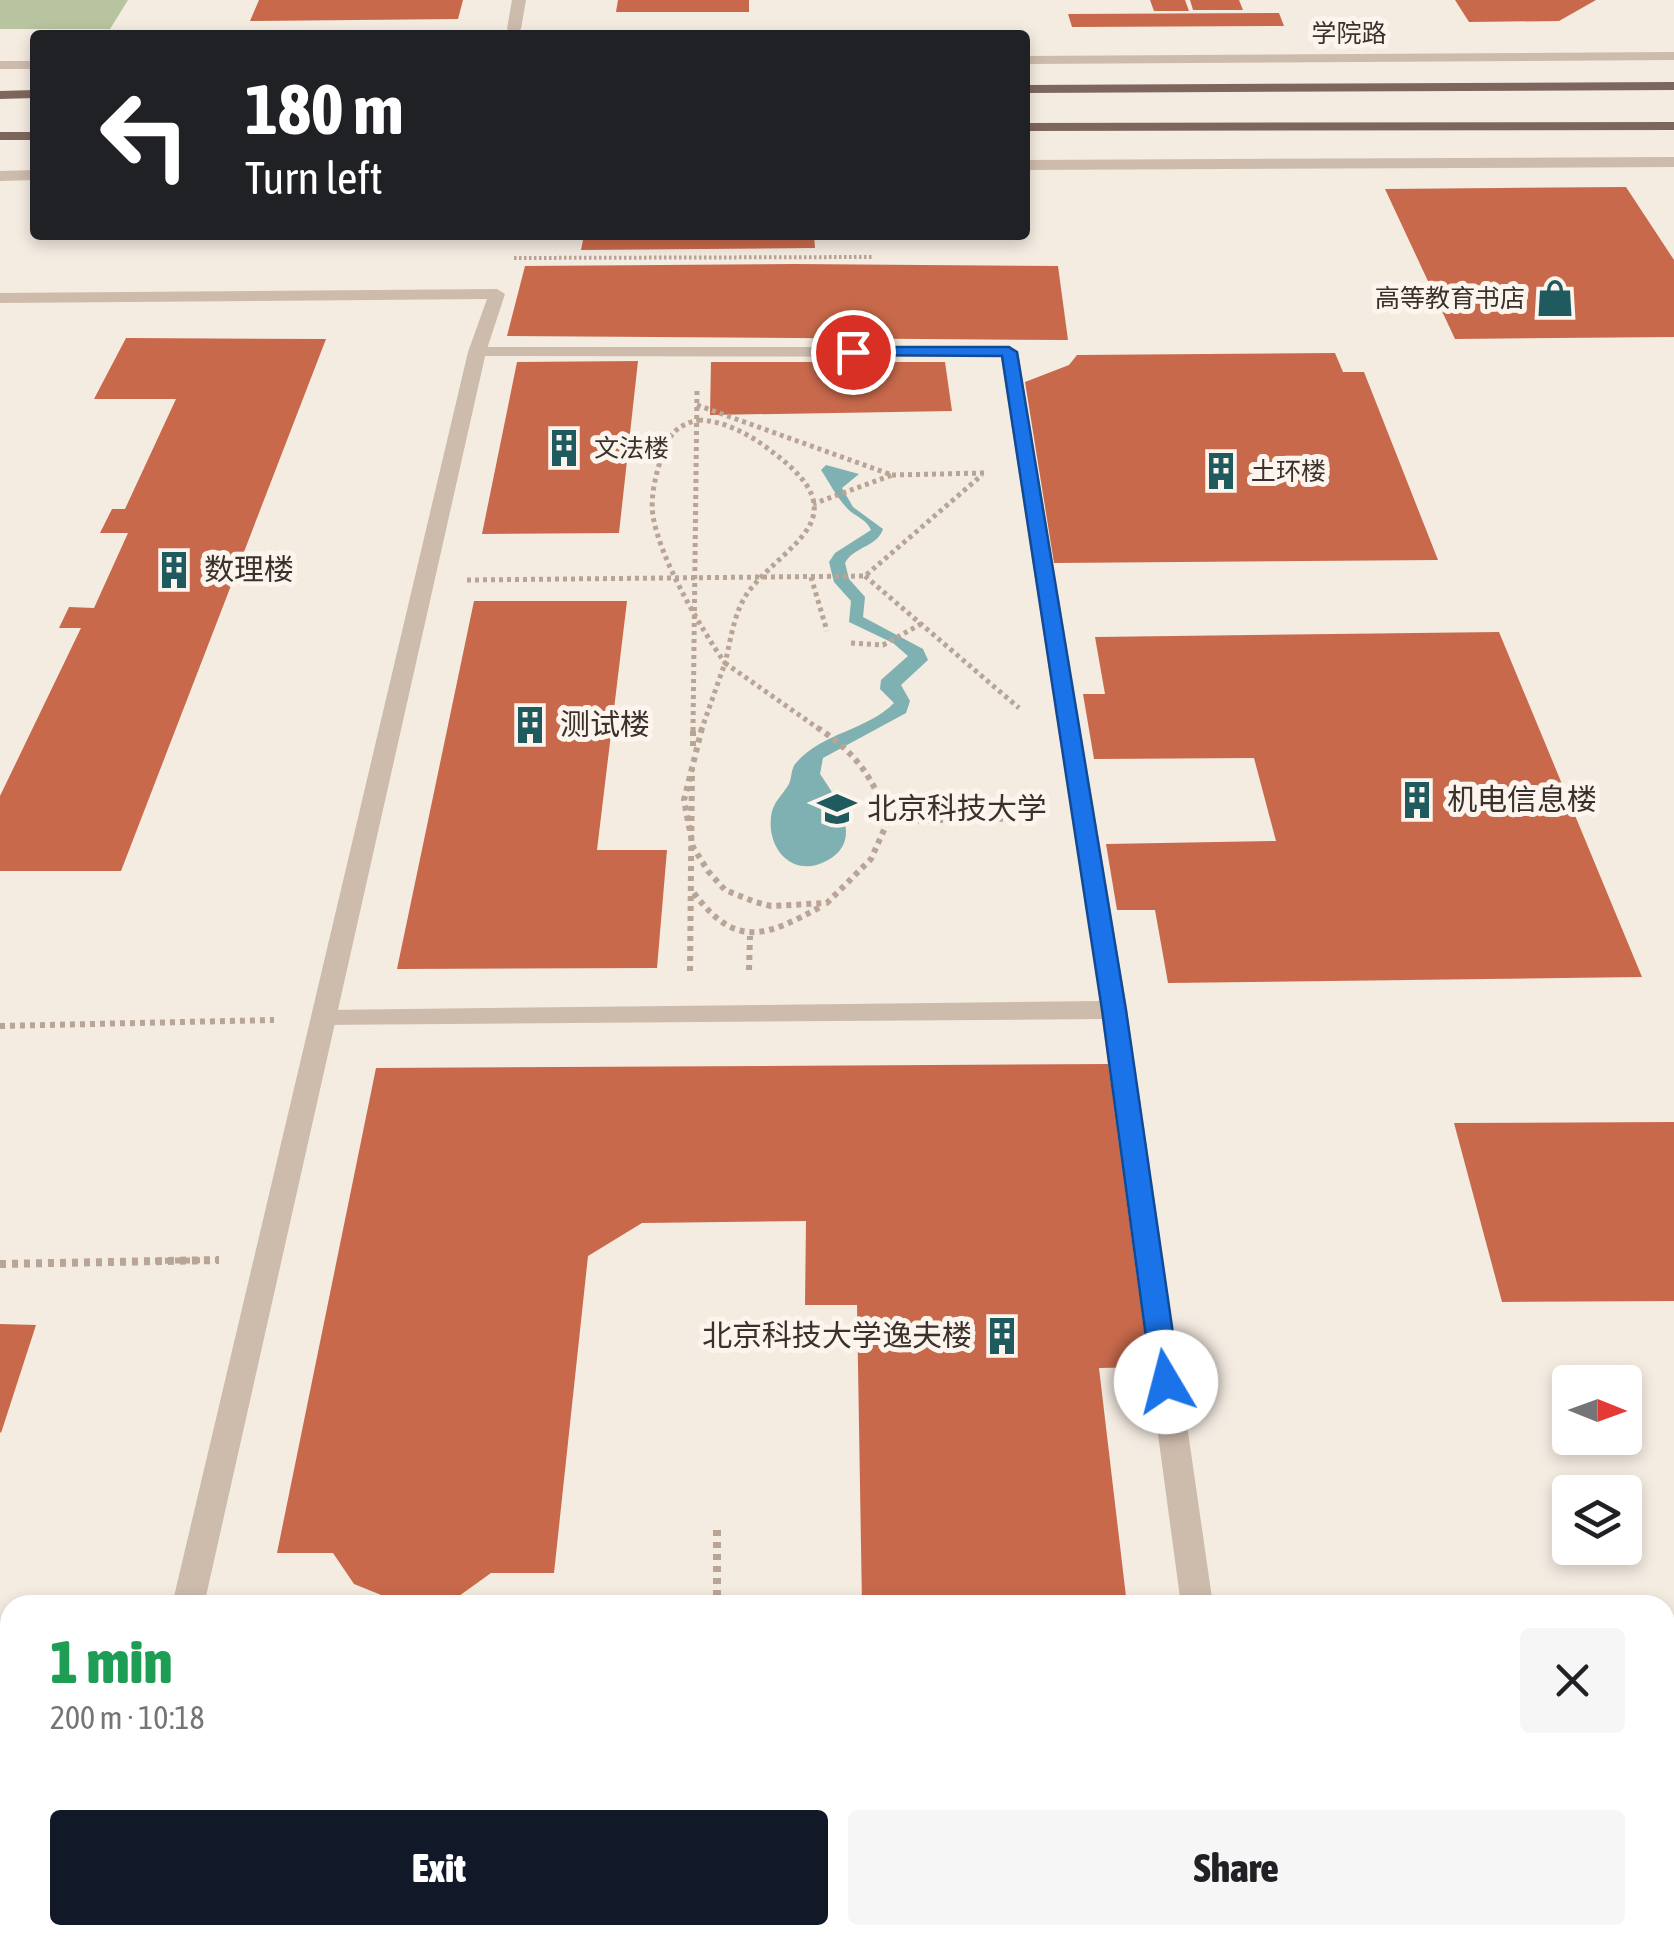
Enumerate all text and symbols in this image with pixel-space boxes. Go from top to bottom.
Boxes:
street label: 学院路 [1311,19,1387,47]
text: 180 m [245,69,404,149]
icon: left [80,70,210,200]
text: Turn left [245,152,383,204]
shop icon: 高等教育书店 [1534,277,1576,319]
place label: 高等教育书店 [1375,284,1525,312]
pin [811,310,896,395]
icon: arrive [826,325,881,380]
building icon: 文法楼 [543,427,585,469]
place label: 文法楼 [594,434,669,462]
building icon: 土环楼 [1200,450,1242,492]
place label: 土环楼 [1251,457,1326,485]
building icon: 数理楼 [153,549,195,591]
place label: 数理楼 [204,552,294,586]
building icon: 测试楼 [509,704,551,746]
place label: 测试楼 [560,707,650,741]
building icon: 机电信息楼 [1396,779,1438,821]
place label: 机电信息楼 [1447,782,1597,816]
school or university icon: 北京科技大学 [816,788,858,830]
place label: 北京科技大学 [867,791,1047,825]
building icon: 北京科技大学逸夫楼 [981,1315,1023,1357]
place label: 北京科技大学逸夫楼 [702,1318,972,1352]
position arrow [1114,1330,1218,1434]
north arrow [1552,1365,1642,1455]
map controls [1552,1365,1642,1565]
button: layers [1552,1475,1642,1565]
text: 1 min [50,1627,173,1696]
button: close [1520,1628,1625,1733]
text: 200 m · 10:18 [50,1699,205,1736]
button: Exit [50,1810,828,1925]
button: Share [848,1810,1625,1925]

